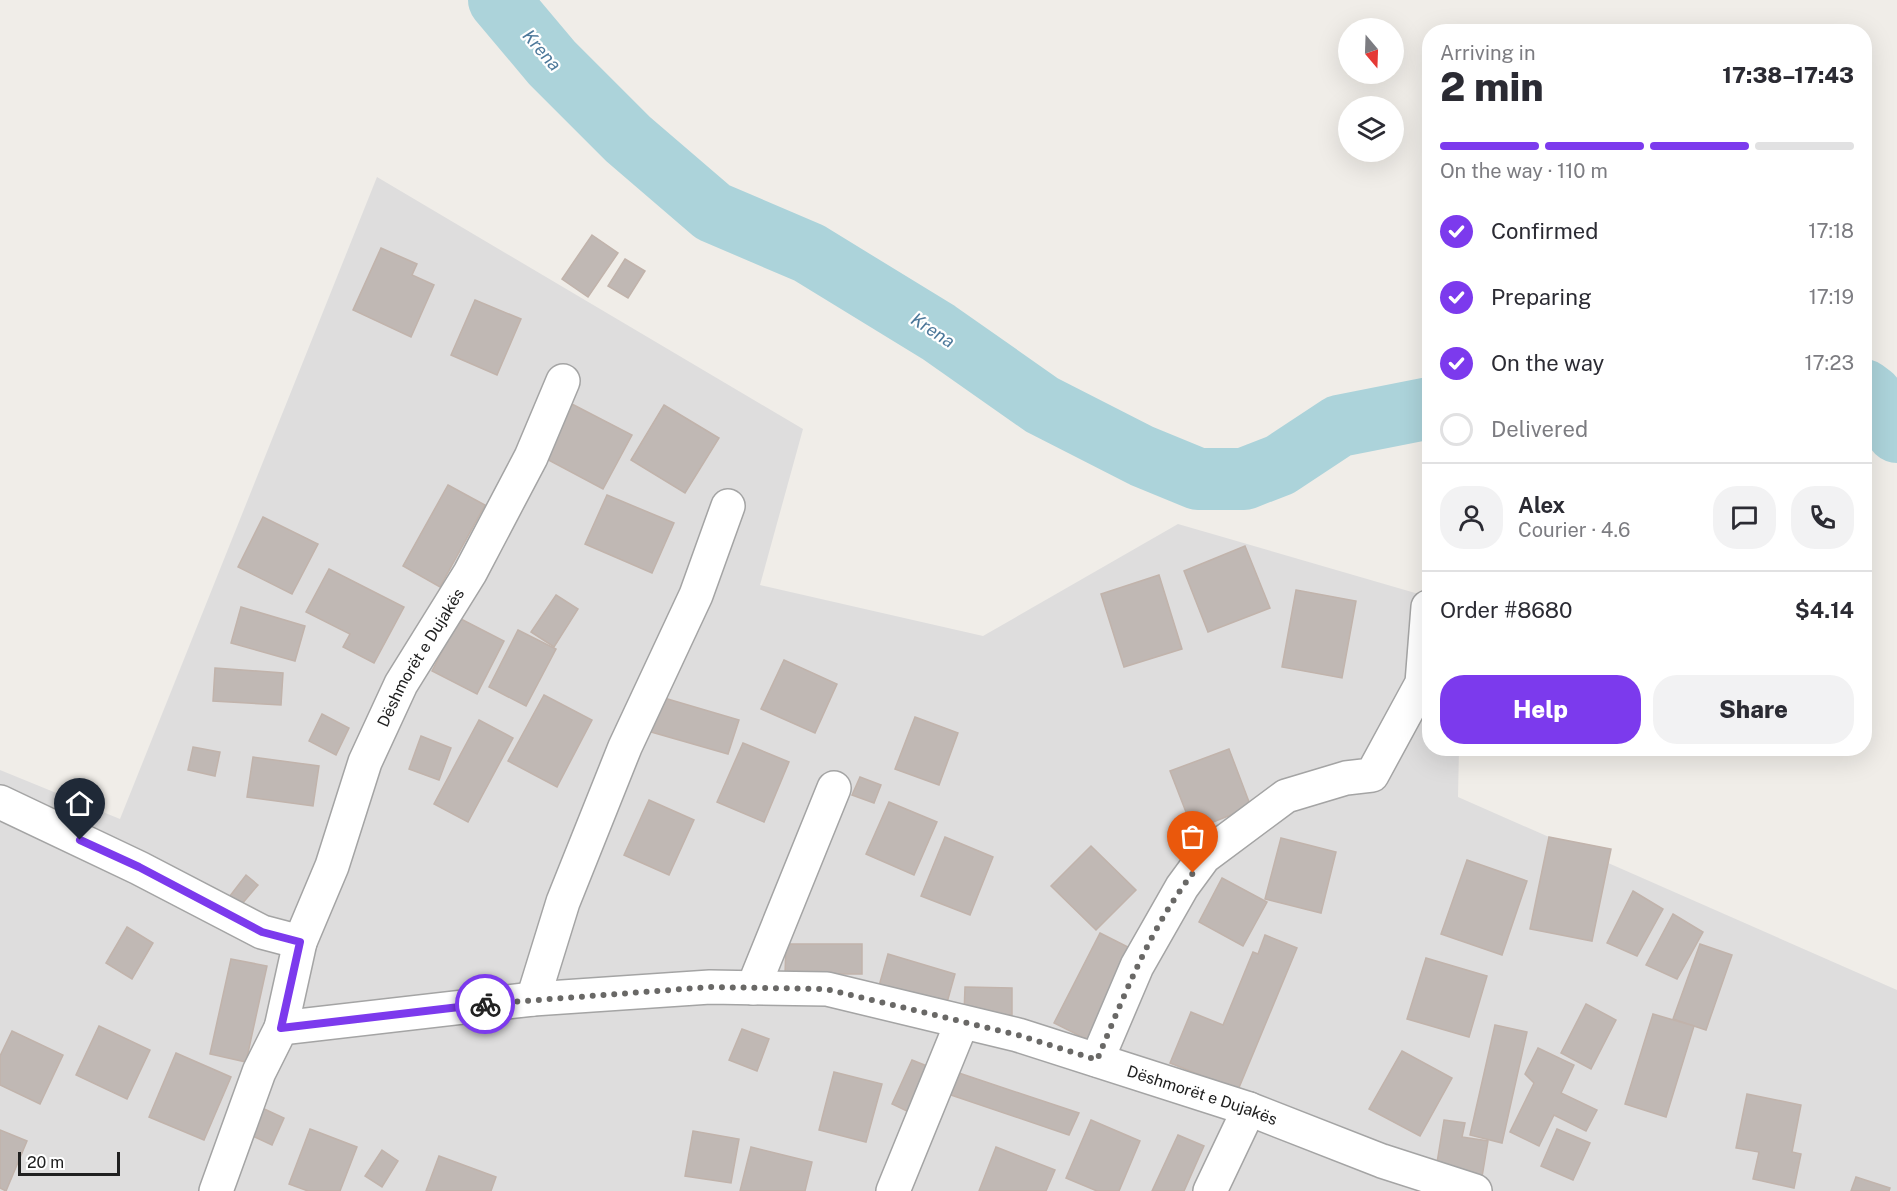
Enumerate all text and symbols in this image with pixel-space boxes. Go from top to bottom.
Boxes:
north arrow [1338,18,1404,84]
map controls [1338,18,1404,162]
water label: Krena [518,25,566,75]
text: Arriving in [1440,41,1535,65]
text: 17:38–17:43 [1722,62,1854,88]
text: 2 min [1440,64,1544,110]
button: layers [1338,96,1404,162]
text: On the way · 110 m [1440,159,1608,183]
icon: check [1440,215,1473,248]
text: Confirmed [1491,218,1598,244]
text: 17:18 [1808,219,1854,243]
icon: check [1440,281,1473,314]
text: Preparing [1491,284,1592,310]
text: 17:19 [1809,285,1854,309]
water label: Krena [907,308,959,352]
icon: check [1440,347,1473,380]
text: On the way [1491,350,1604,376]
text: 17:23 [1804,351,1854,375]
text: Delivered [1491,416,1588,442]
button: person [1440,486,1503,549]
button: chat [1713,486,1776,549]
button: phone [1791,486,1854,549]
text: Alex [1518,492,1565,518]
text: Courier · 4.6 [1518,518,1630,542]
street label: Dëshmorët e Dujakës [373,585,468,730]
text: Order #8680 [1440,597,1572,623]
text: $4.14 [1795,597,1854,623]
button: Help [1440,675,1641,744]
button: Share [1653,675,1854,744]
pin [54,778,105,840]
icon: home [63,787,96,820]
pin [1167,811,1218,873]
icon: bag [1176,820,1209,853]
courier [455,974,515,1034]
icon: bike [469,988,502,1021]
street label: Dëshmorët e Dujakës [1125,1061,1280,1129]
scale bar [18,1149,120,1176]
text: 20 m [27,1153,64,1172]

